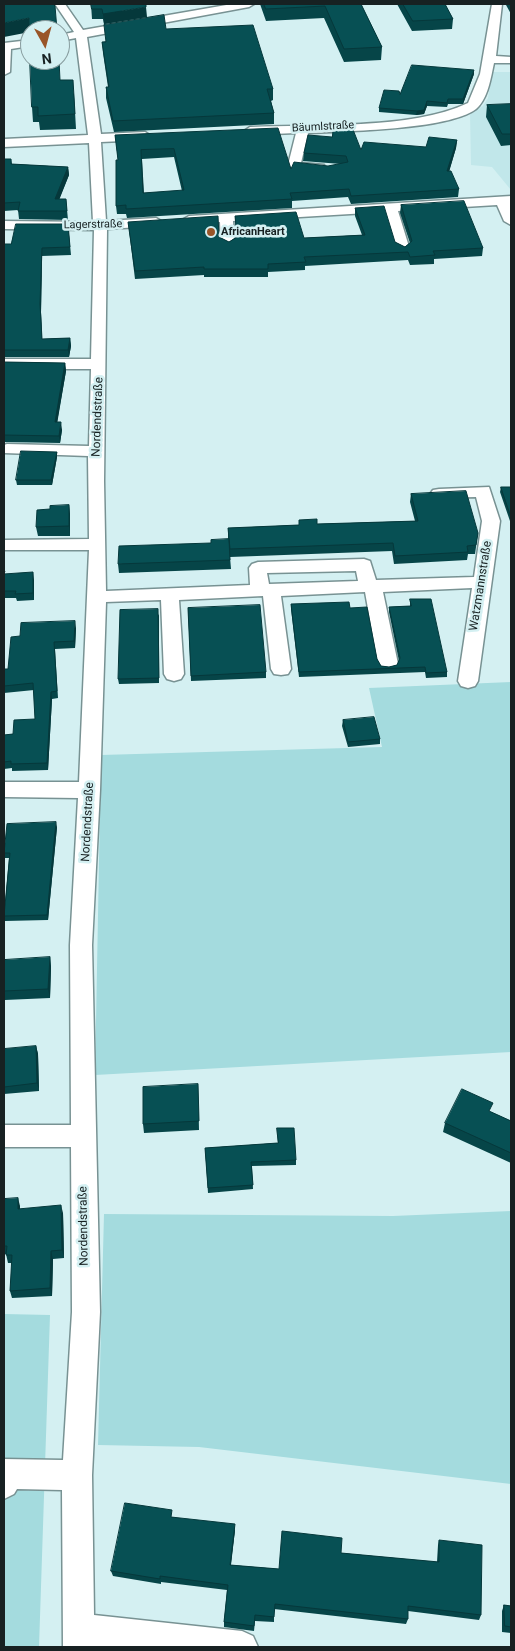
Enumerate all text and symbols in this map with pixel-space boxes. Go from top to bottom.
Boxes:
north arrow [20,20,70,70]
text: N [41,50,53,67]
street label: Bäumlstraße [292,119,354,135]
street label: Lagerstraße [63,218,123,232]
place label: AfricanHeart [221,225,285,239]
marker: AfricanHeart [205,226,217,238]
street label: Nordendstraße [89,377,107,457]
street label: Watzmannstraße [467,540,495,632]
street label: Nordendstraße [79,782,97,862]
street label: Nordendstraße [76,1186,92,1266]

